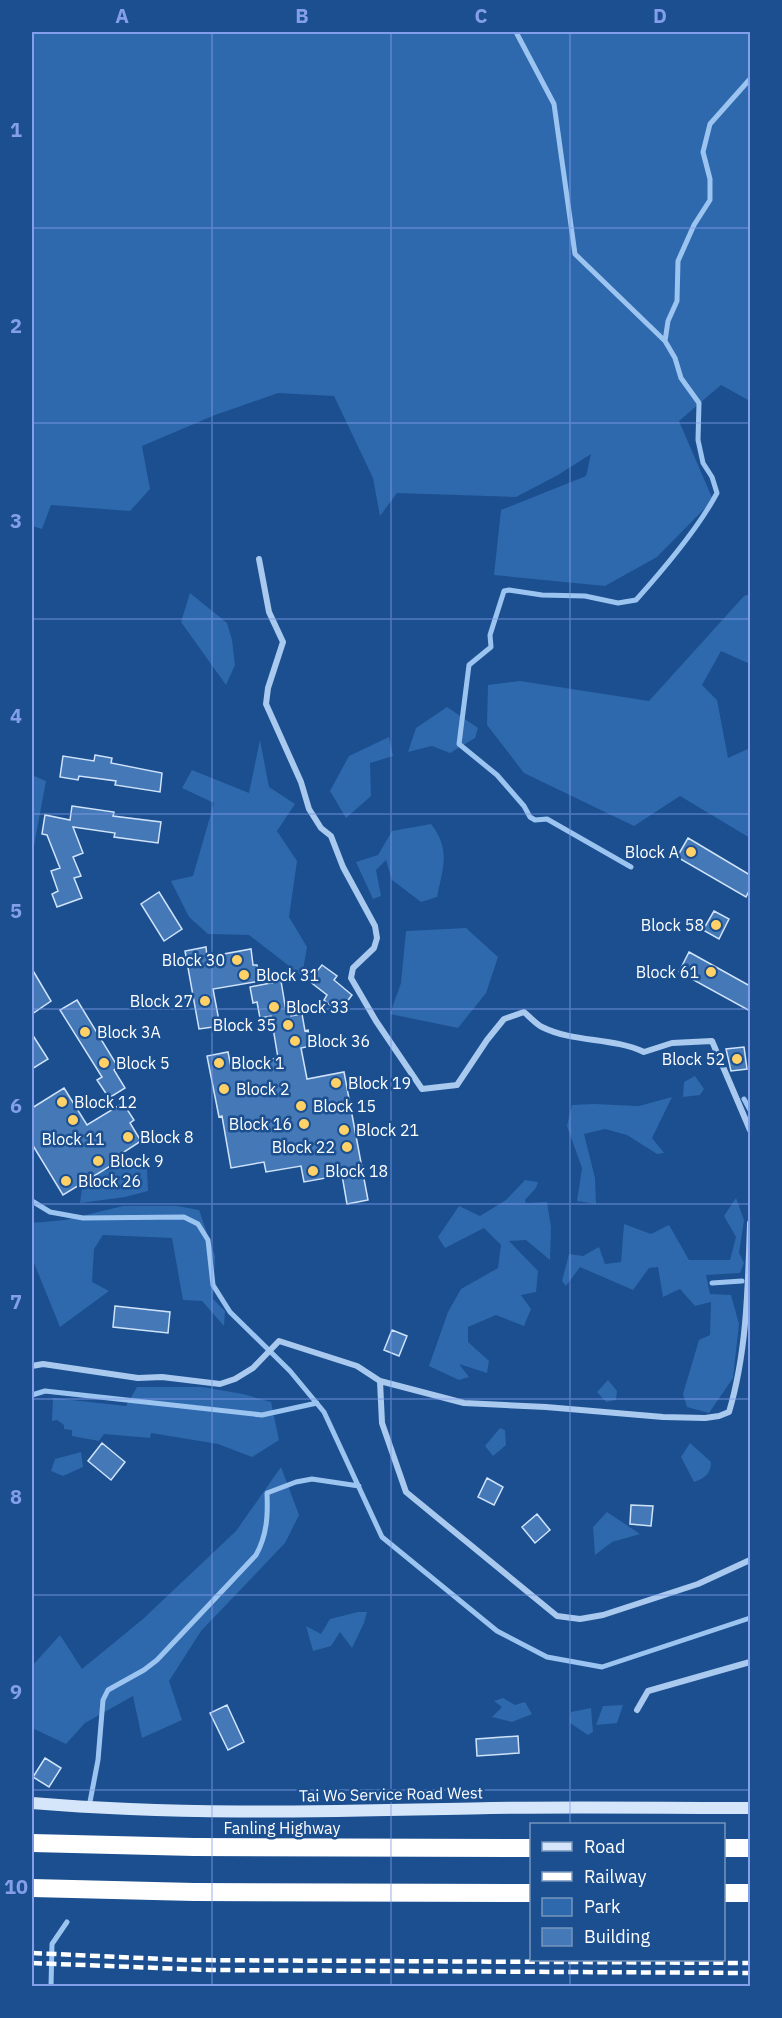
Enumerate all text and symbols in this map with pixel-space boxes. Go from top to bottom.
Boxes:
text: A [115,2,129,29]
text: B [295,2,309,29]
text: C [474,2,488,29]
text: D [653,2,667,29]
text: 1 [10,116,22,143]
text: 2 [10,312,22,339]
text: 3 [10,507,22,534]
text: 4 [10,702,22,729]
place label: Block A [625,842,679,862]
marker: Block A [684,845,698,859]
text: 5 [10,897,22,924]
place label: Block 58 [641,915,704,935]
marker: Block 58 [709,918,723,932]
place label: Block 30 [162,950,225,970]
marker: Block 30 [230,953,244,967]
place label: Block 61 [636,962,699,982]
place label: Block 31 [256,965,319,985]
marker: Block 61 [704,965,718,979]
marker: Block 31 [237,968,251,982]
place label: Block 27 [130,991,193,1011]
marker: Block 27 [198,994,212,1008]
place label: Block 33 [286,997,349,1017]
marker: Block 33 [267,1000,281,1014]
place label: Block 35 [213,1015,276,1035]
marker: Block 35 [281,1018,295,1032]
place label: Block 3A [97,1022,161,1042]
marker: Block 3A [78,1025,92,1039]
place label: Block 36 [307,1031,370,1051]
marker: Block 36 [288,1034,302,1048]
place label: Block 52 [662,1049,725,1069]
marker: Block 52 [730,1052,744,1066]
place label: Block 5 [116,1053,170,1073]
place label: Block 1 [231,1053,285,1073]
marker: Block 5 [97,1056,111,1070]
marker: Block 1 [212,1056,226,1070]
place label: Block 19 [348,1073,411,1093]
marker: Block 19 [329,1076,343,1090]
place label: Block 2 [236,1079,290,1099]
marker: Block 2 [217,1082,231,1096]
text: 6 [10,1092,22,1119]
place label: Block 12 [74,1092,137,1112]
marker: Block 12 [55,1095,69,1109]
place label: Block 15 [313,1096,376,1116]
marker: Block 15 [294,1099,308,1113]
marker: Block 11 [66,1113,80,1127]
place label: Block 16 [229,1114,292,1134]
marker: Block 16 [297,1117,311,1131]
place label: Block 21 [356,1120,419,1140]
marker: Block 21 [337,1123,351,1137]
place label: Block 8 [140,1127,194,1147]
place label: Block 11 [41,1129,105,1149]
marker: Block 8 [121,1130,135,1144]
place label: Block 22 [272,1137,335,1157]
marker: Block 22 [340,1140,354,1154]
place label: Block 9 [110,1151,164,1171]
marker: Block 9 [91,1154,105,1168]
place label: Block 18 [325,1161,388,1181]
marker: Block 18 [306,1164,320,1178]
place label: Block 26 [78,1171,141,1191]
marker: Block 26 [59,1174,73,1188]
text: 7 [10,1288,22,1315]
text: 8 [10,1483,22,1510]
text: 9 [10,1678,22,1705]
street label: Tai Wo Service Road West [299,1782,483,1806]
street label: Fanling Highway [224,1818,340,1838]
legend [530,1823,725,1961]
text: Road [584,1835,625,1858]
text: Railway [584,1865,646,1888]
text: 10 [4,1873,28,1900]
text: Park [584,1895,621,1918]
text: Building [584,1925,651,1948]

